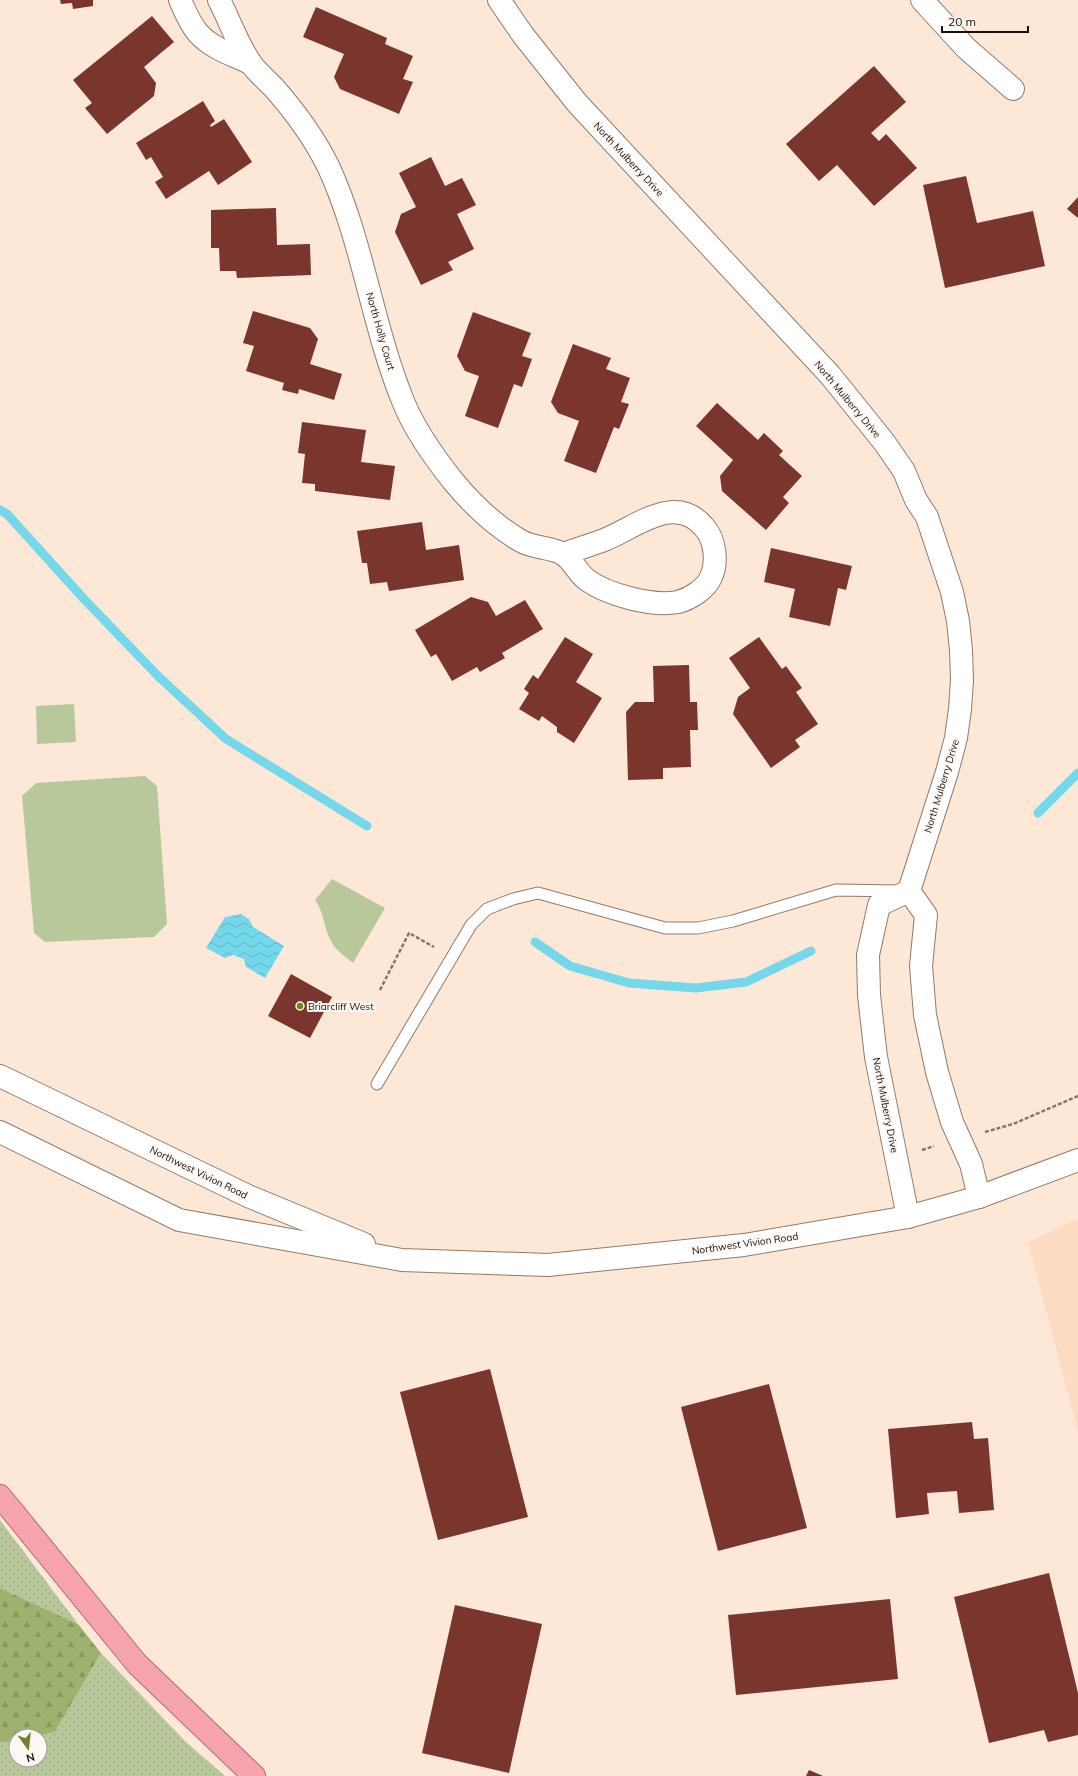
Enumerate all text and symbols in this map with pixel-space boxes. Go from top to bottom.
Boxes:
scale bar [942,8,1028,34]
text: 20 m [948,14,976,29]
street label: North Mulberry Drive [591,119,666,199]
street label: North Holly Court [363,291,398,372]
street label: North Mulberry Drive [812,358,884,441]
street label: North Mulberry Drive [921,738,962,834]
place label: Briarcliff West [308,1000,374,1013]
marker: Briarcliff West [295,1001,305,1011]
street label: North Mulberry Drive [870,1056,901,1154]
street label: Northwest Vivion Road [148,1143,250,1202]
street label: Northwest Vivion Road [691,1230,799,1257]
north arrow [8,1728,48,1768]
text: N [25,1750,36,1765]

